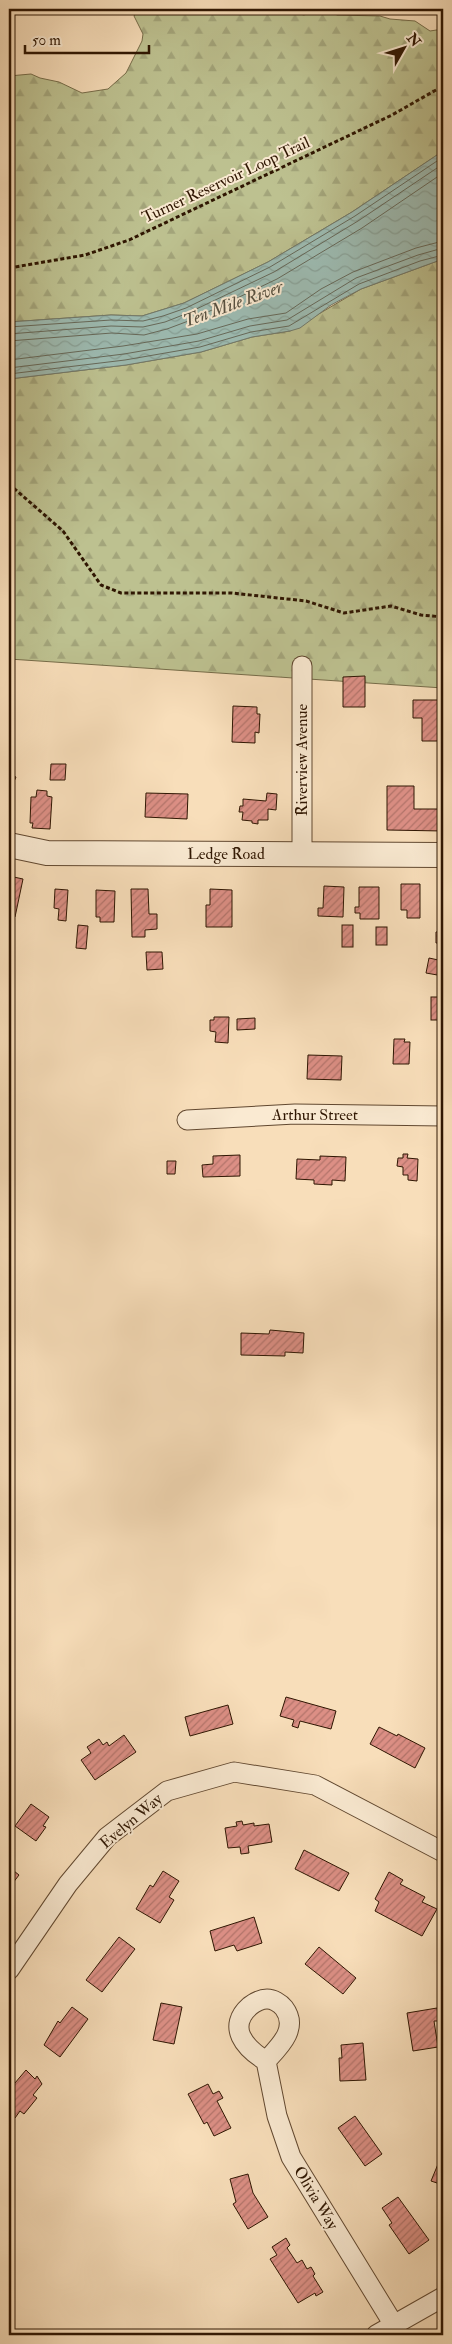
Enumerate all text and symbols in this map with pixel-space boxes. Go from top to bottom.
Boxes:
scale bar [25,22,149,54]
north arrow [380,22,430,72]
text: N [403,29,425,51]
text: 50 m [32,31,61,50]
street label: Turner Reservoir Loop Trail [139,132,313,229]
water label: Ten Mile River [180,275,287,333]
street label: Riverview Avenue [292,703,312,816]
street label: Ledge Road [187,844,265,864]
street label: Arthur Street [271,1105,358,1125]
street label: Evelyn Way [96,1788,167,1853]
street label: Olivia Way [289,2163,343,2234]

